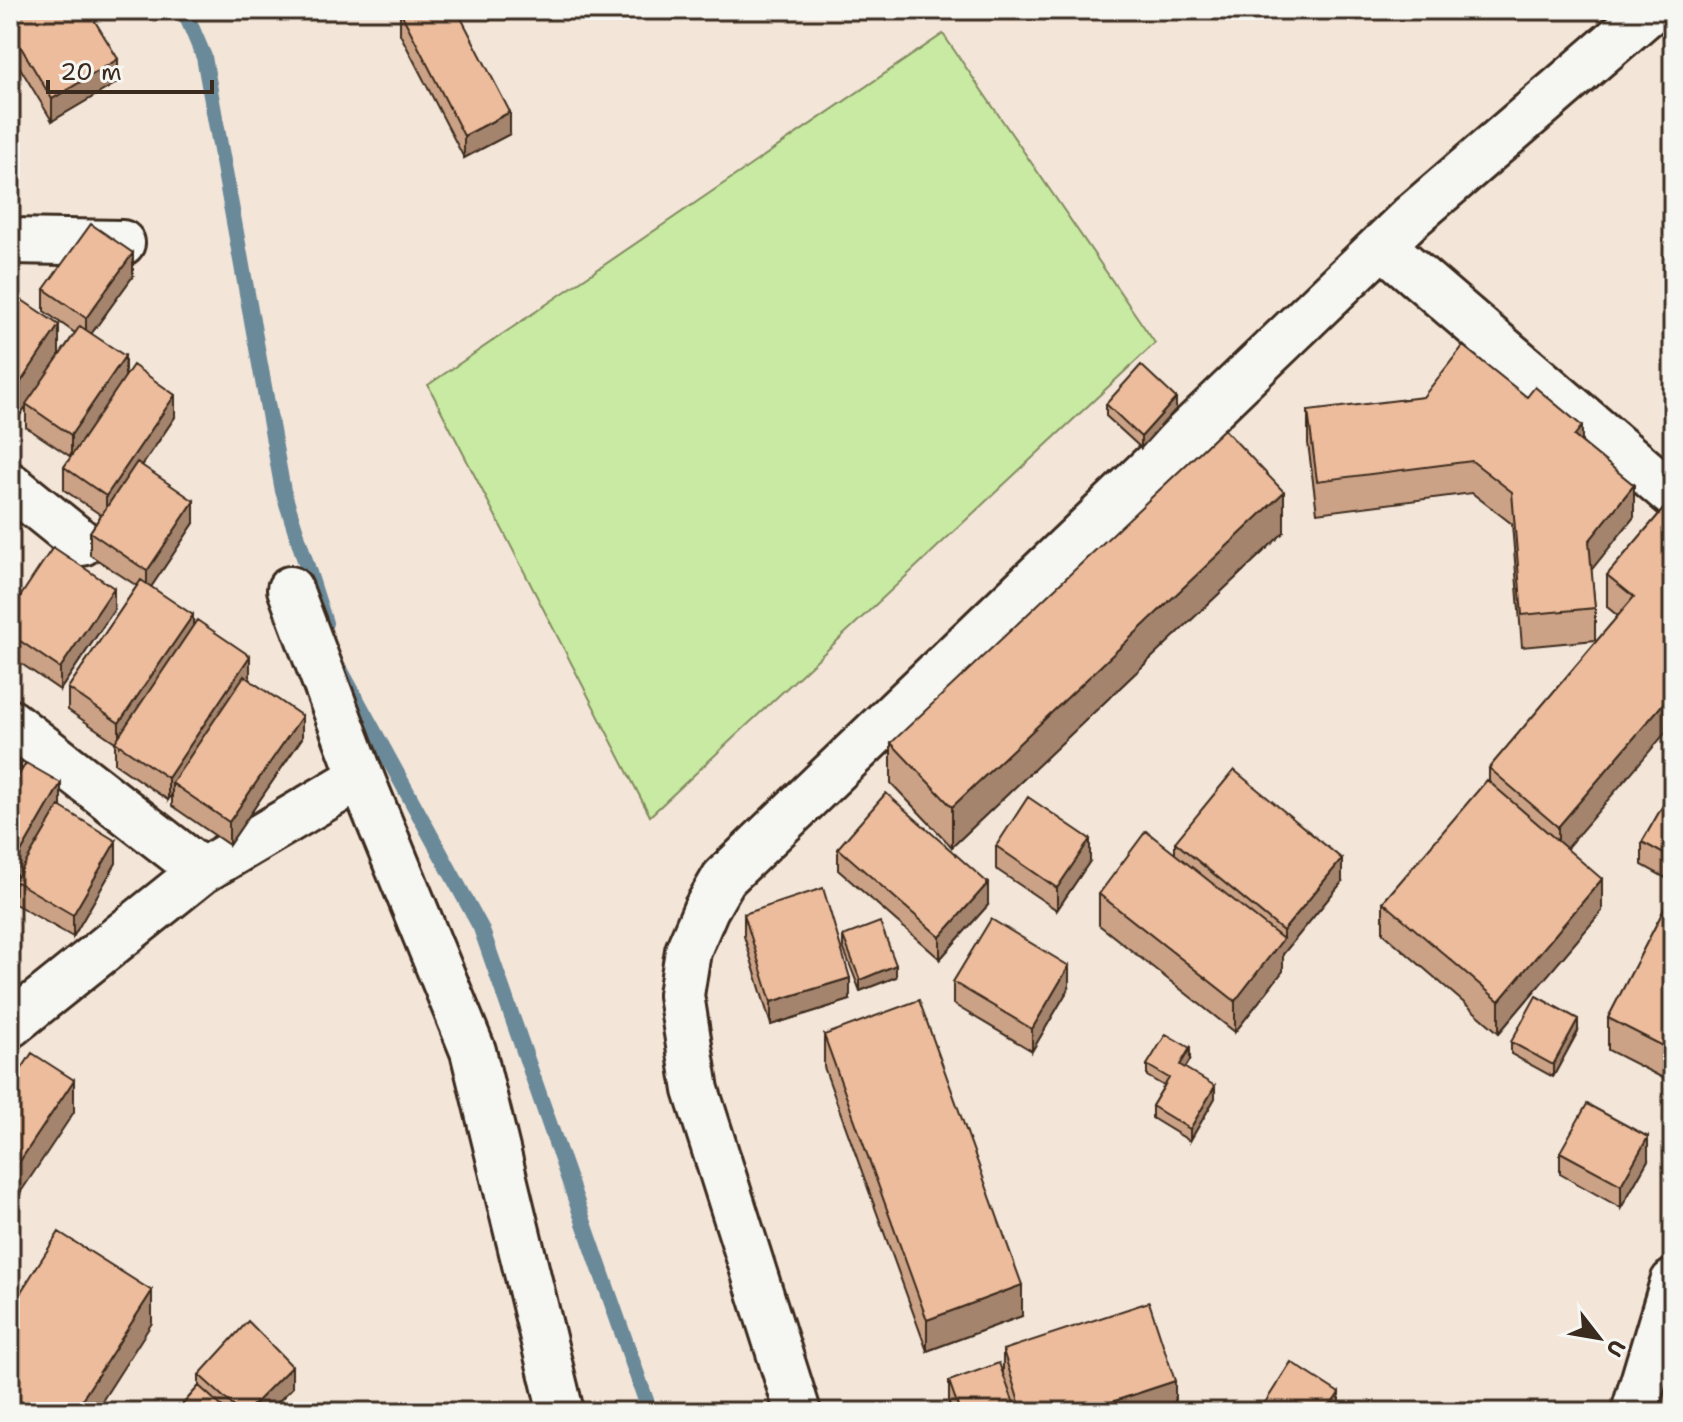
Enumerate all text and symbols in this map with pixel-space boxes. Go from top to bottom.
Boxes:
scale bar [48,44,212,94]
text: 20 m [60,56,122,88]
north arrow [1559,1298,1639,1378]
text: U [1599,1334,1632,1362]

